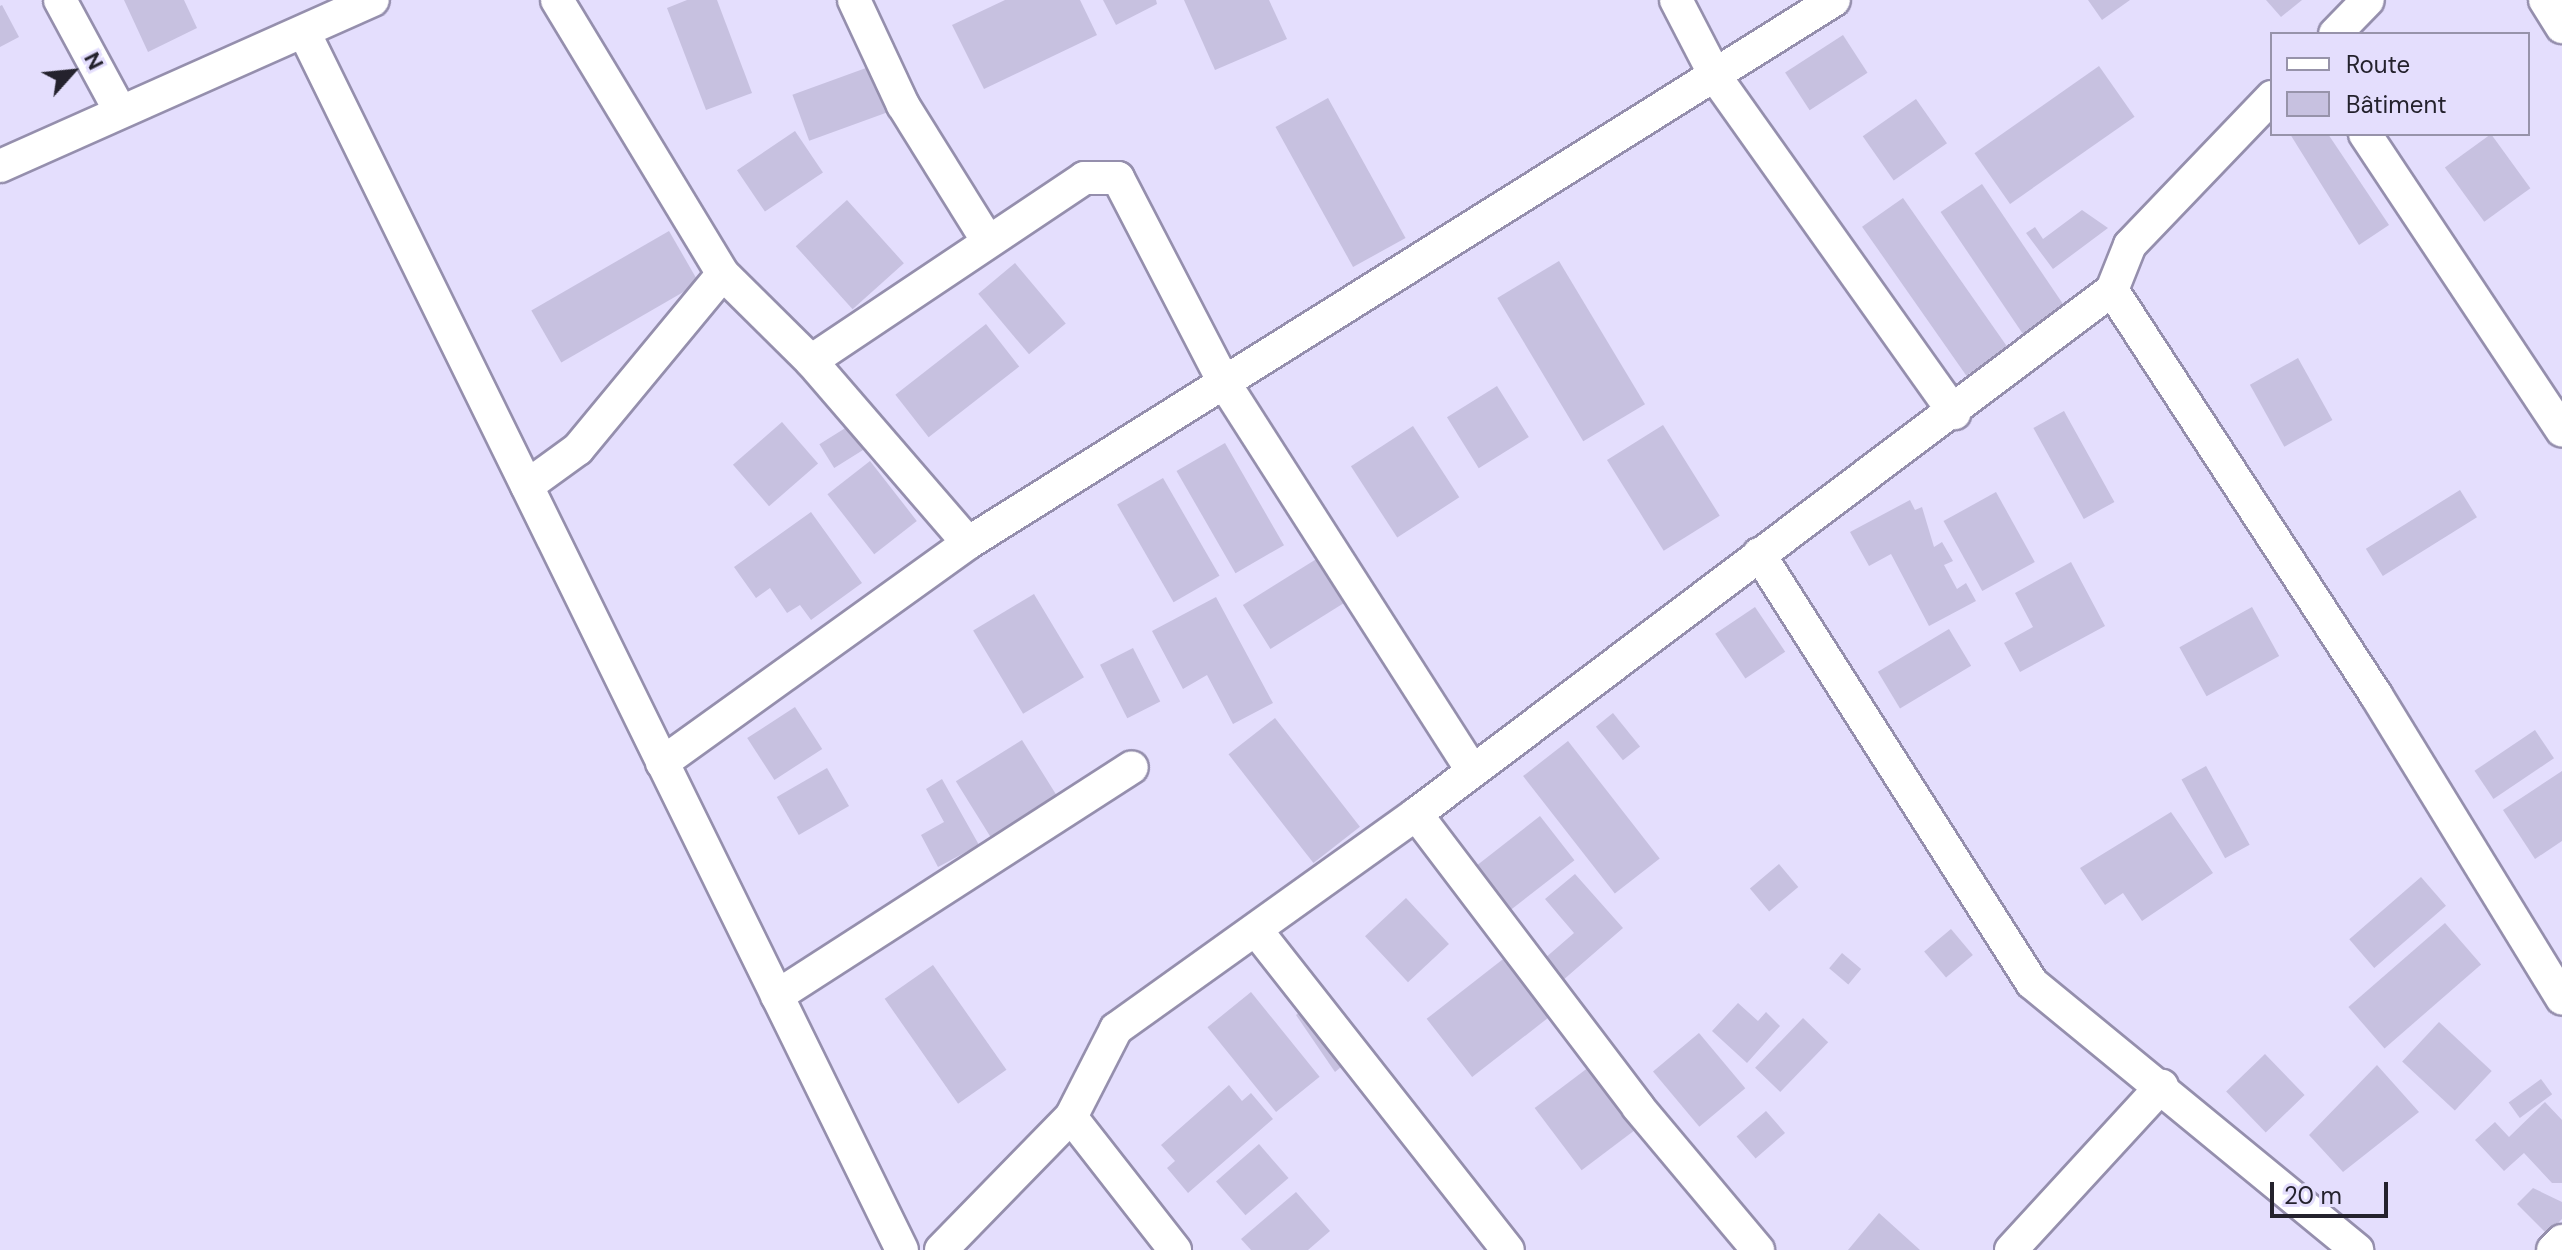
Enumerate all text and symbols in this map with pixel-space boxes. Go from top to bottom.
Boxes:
north arrow [32,32,112,112]
legend [2270,32,2530,136]
text: N [77,47,110,75]
text: Route [2346,49,2410,80]
text: Bâtiment [2346,89,2447,120]
scale bar [2274,1166,2392,1216]
text: 20 m [2284,1180,2342,1211]

